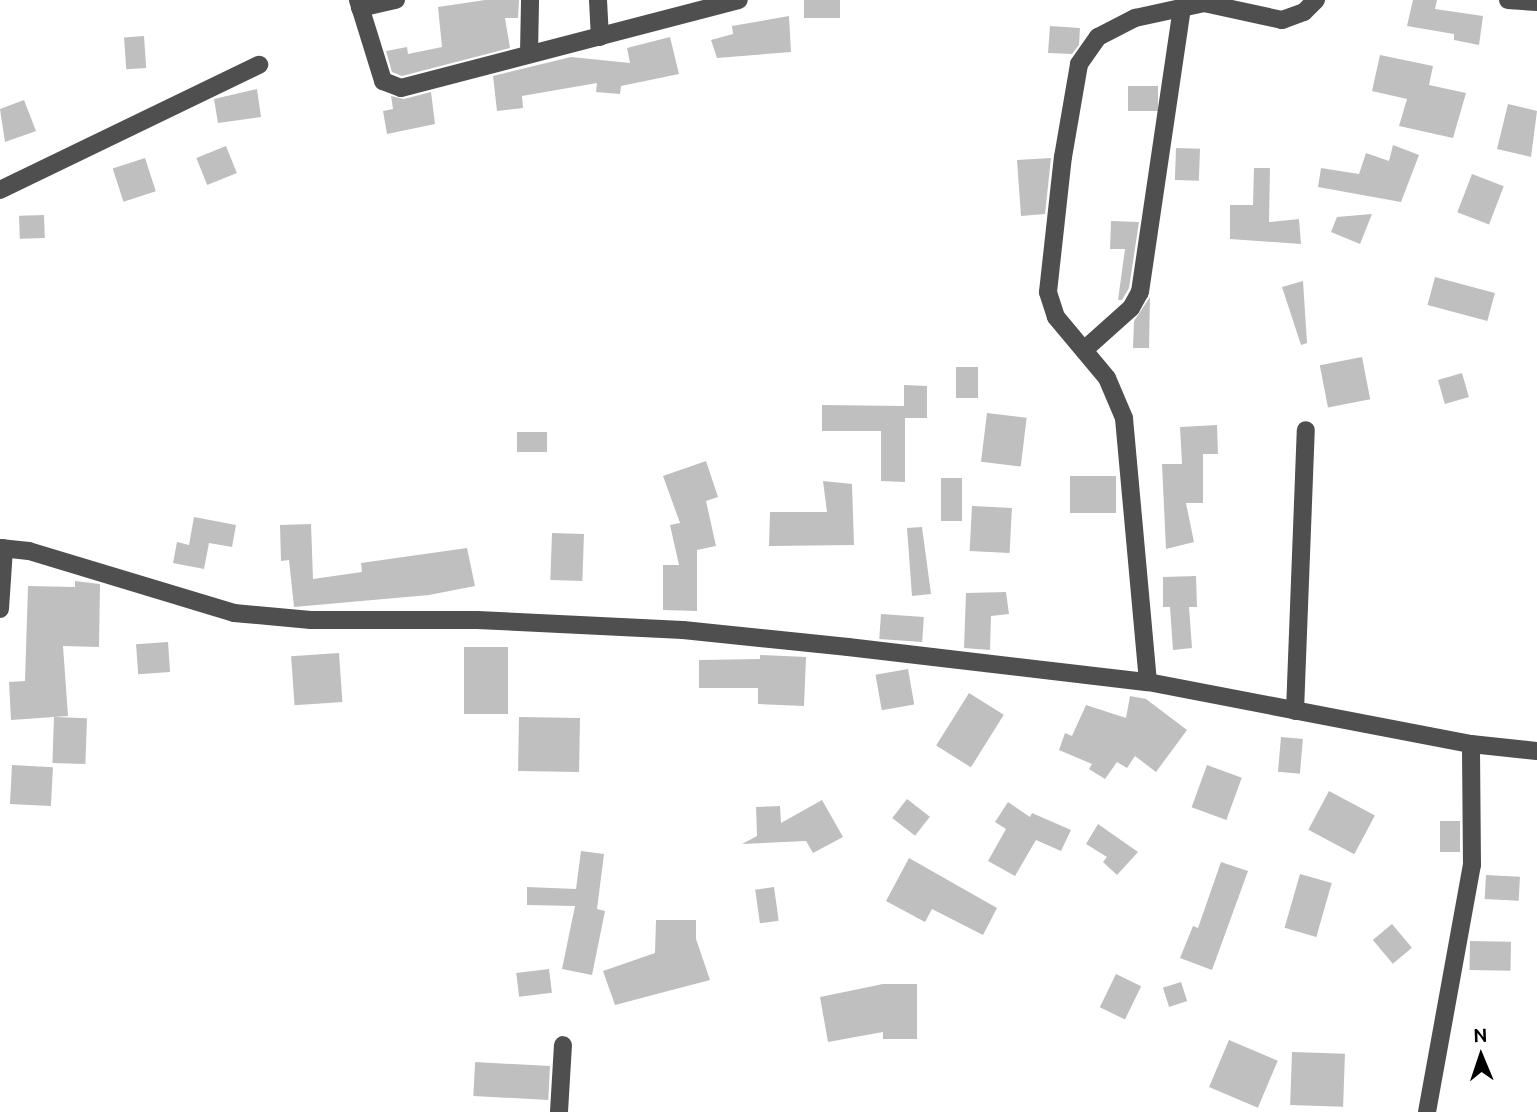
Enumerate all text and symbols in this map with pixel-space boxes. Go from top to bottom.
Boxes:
north arrow [1446,1021,1516,1091]
text: N [1473,1024,1488,1046]

